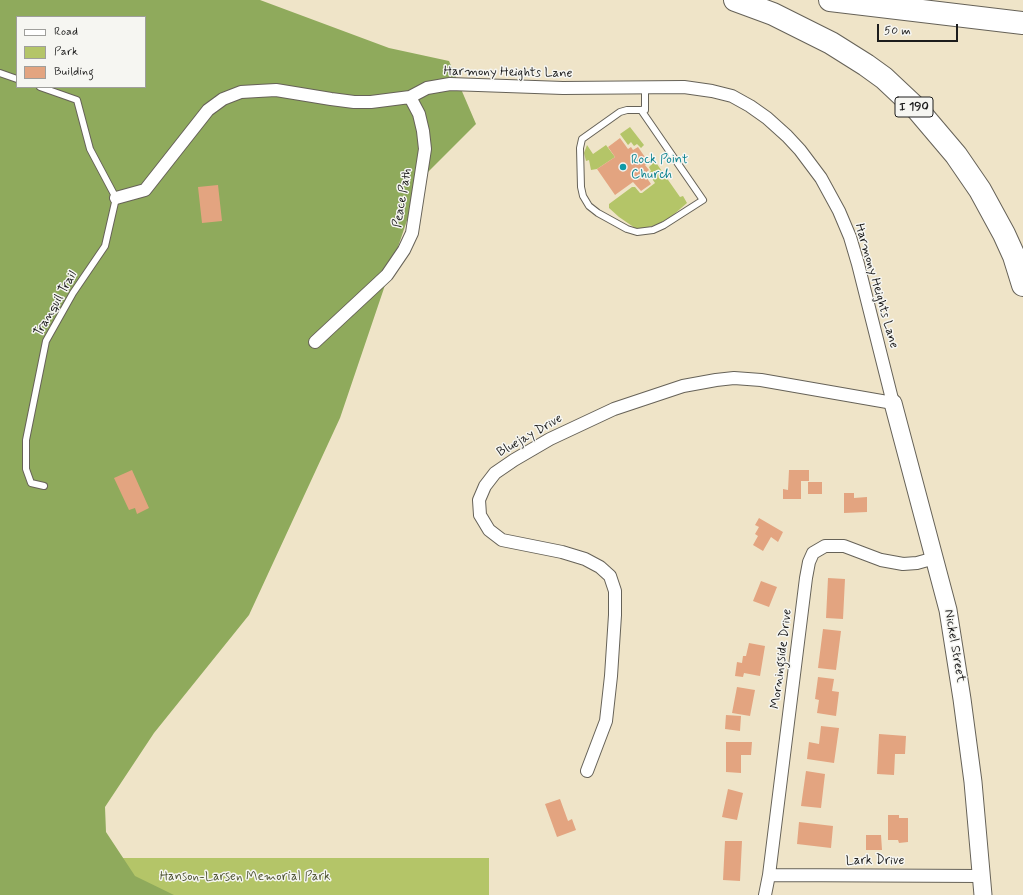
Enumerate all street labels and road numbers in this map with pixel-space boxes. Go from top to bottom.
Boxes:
street label: Harmony Heights Lane [443,64,573,82]
road number: I 190 [895,97,933,117]
street label: Peace Path [390,167,416,229]
street label: Harmony Heights Lane [851,222,901,350]
street label: Tranquil Trail [31,269,81,339]
street label: Bluejay Drive [495,411,565,461]
street label: Morningside Drive [768,608,796,710]
street label: Nickel Street [940,608,968,684]
street label: Lark Drive [846,853,904,869]

